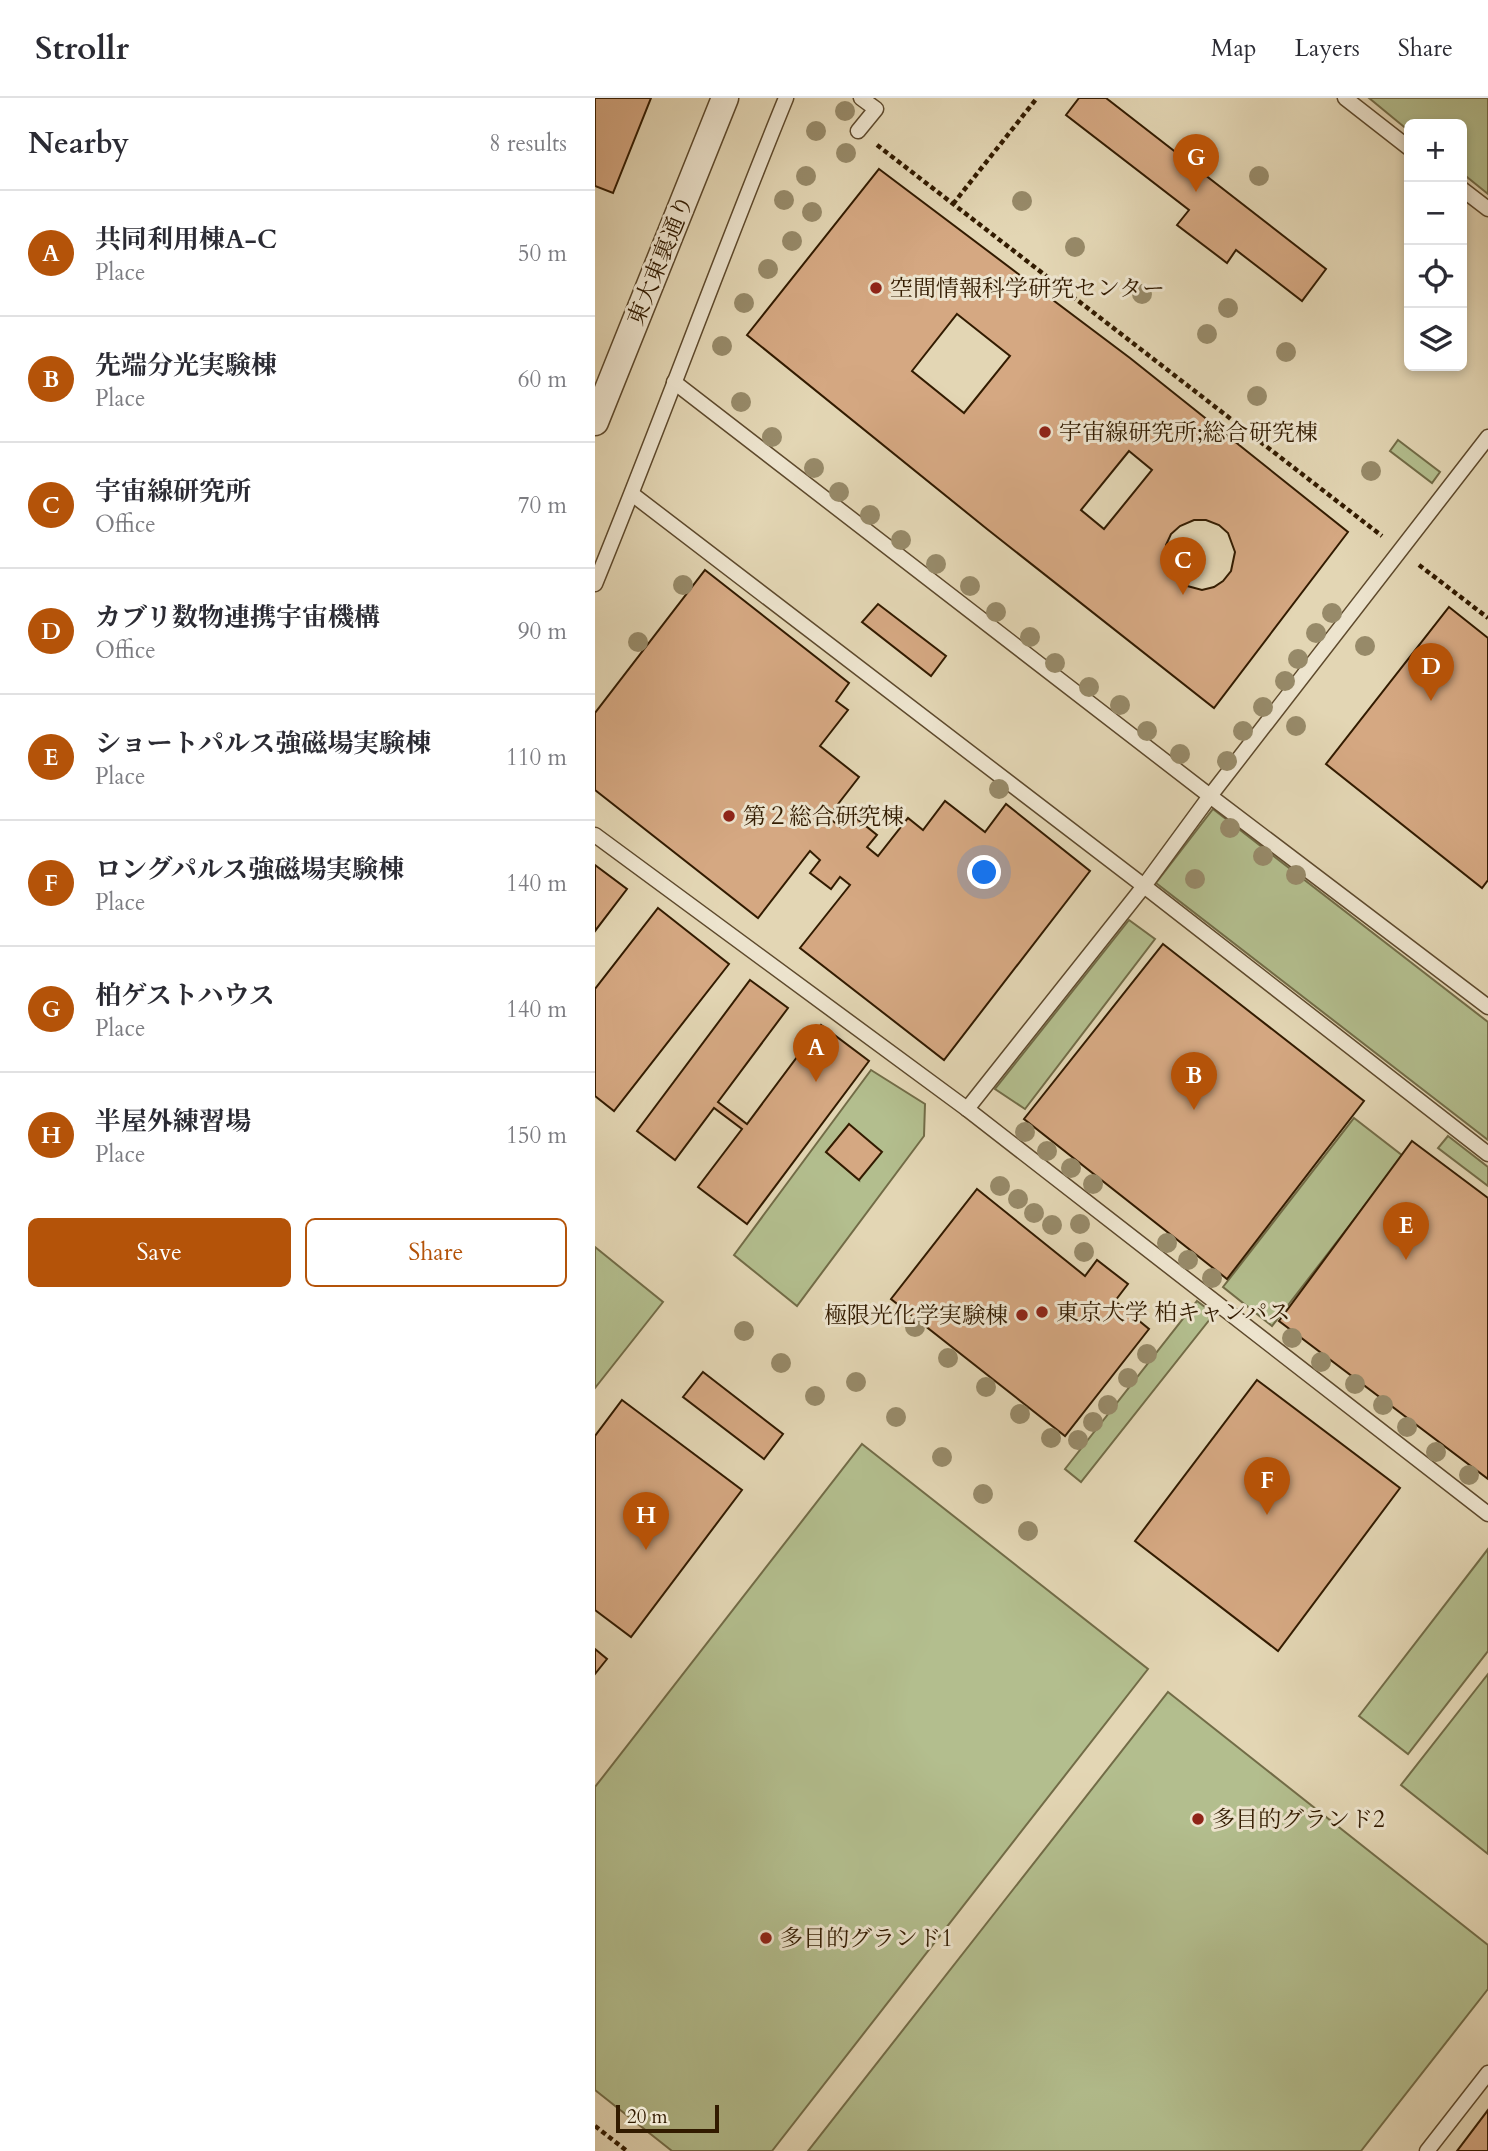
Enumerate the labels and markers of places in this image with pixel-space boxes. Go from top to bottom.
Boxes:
pin: G [1173,134,1219,192]
place label: 空間情報科学研究センター [890,273,1165,304]
marker: 空間情報科学研究センター [868,280,884,296]
place label: 宇宙線研究所;総合研究棟 [1059,417,1318,448]
marker: 宇宙線研究所;総合研究棟 [1037,424,1053,440]
pin: C [1160,537,1206,595]
pin: D [1408,643,1454,701]
place label: 第２総合研究棟 [743,801,904,832]
marker: 第２総合研究棟 [721,808,737,824]
pin: A [793,1024,839,1082]
pin: B [1171,1052,1217,1110]
pin: E [1383,1202,1429,1260]
place label: 東京大学 柏キャンパス [1056,1297,1291,1328]
place label: 極限光化学実験棟 [824,1300,1008,1331]
marker: 東京大学 柏キャンパス [1034,1304,1050,1320]
marker: 極限光化学実験棟 [1014,1307,1030,1323]
pin: F [1244,1457,1290,1515]
pin: H [623,1492,669,1550]
place label: 多目的グランド2 [1212,1804,1385,1835]
marker: 多目的グランド2 [1190,1811,1206,1827]
place label: 多目的グランド1 [780,1923,953,1954]
marker: 多目的グランド1 [758,1930,774,1946]

